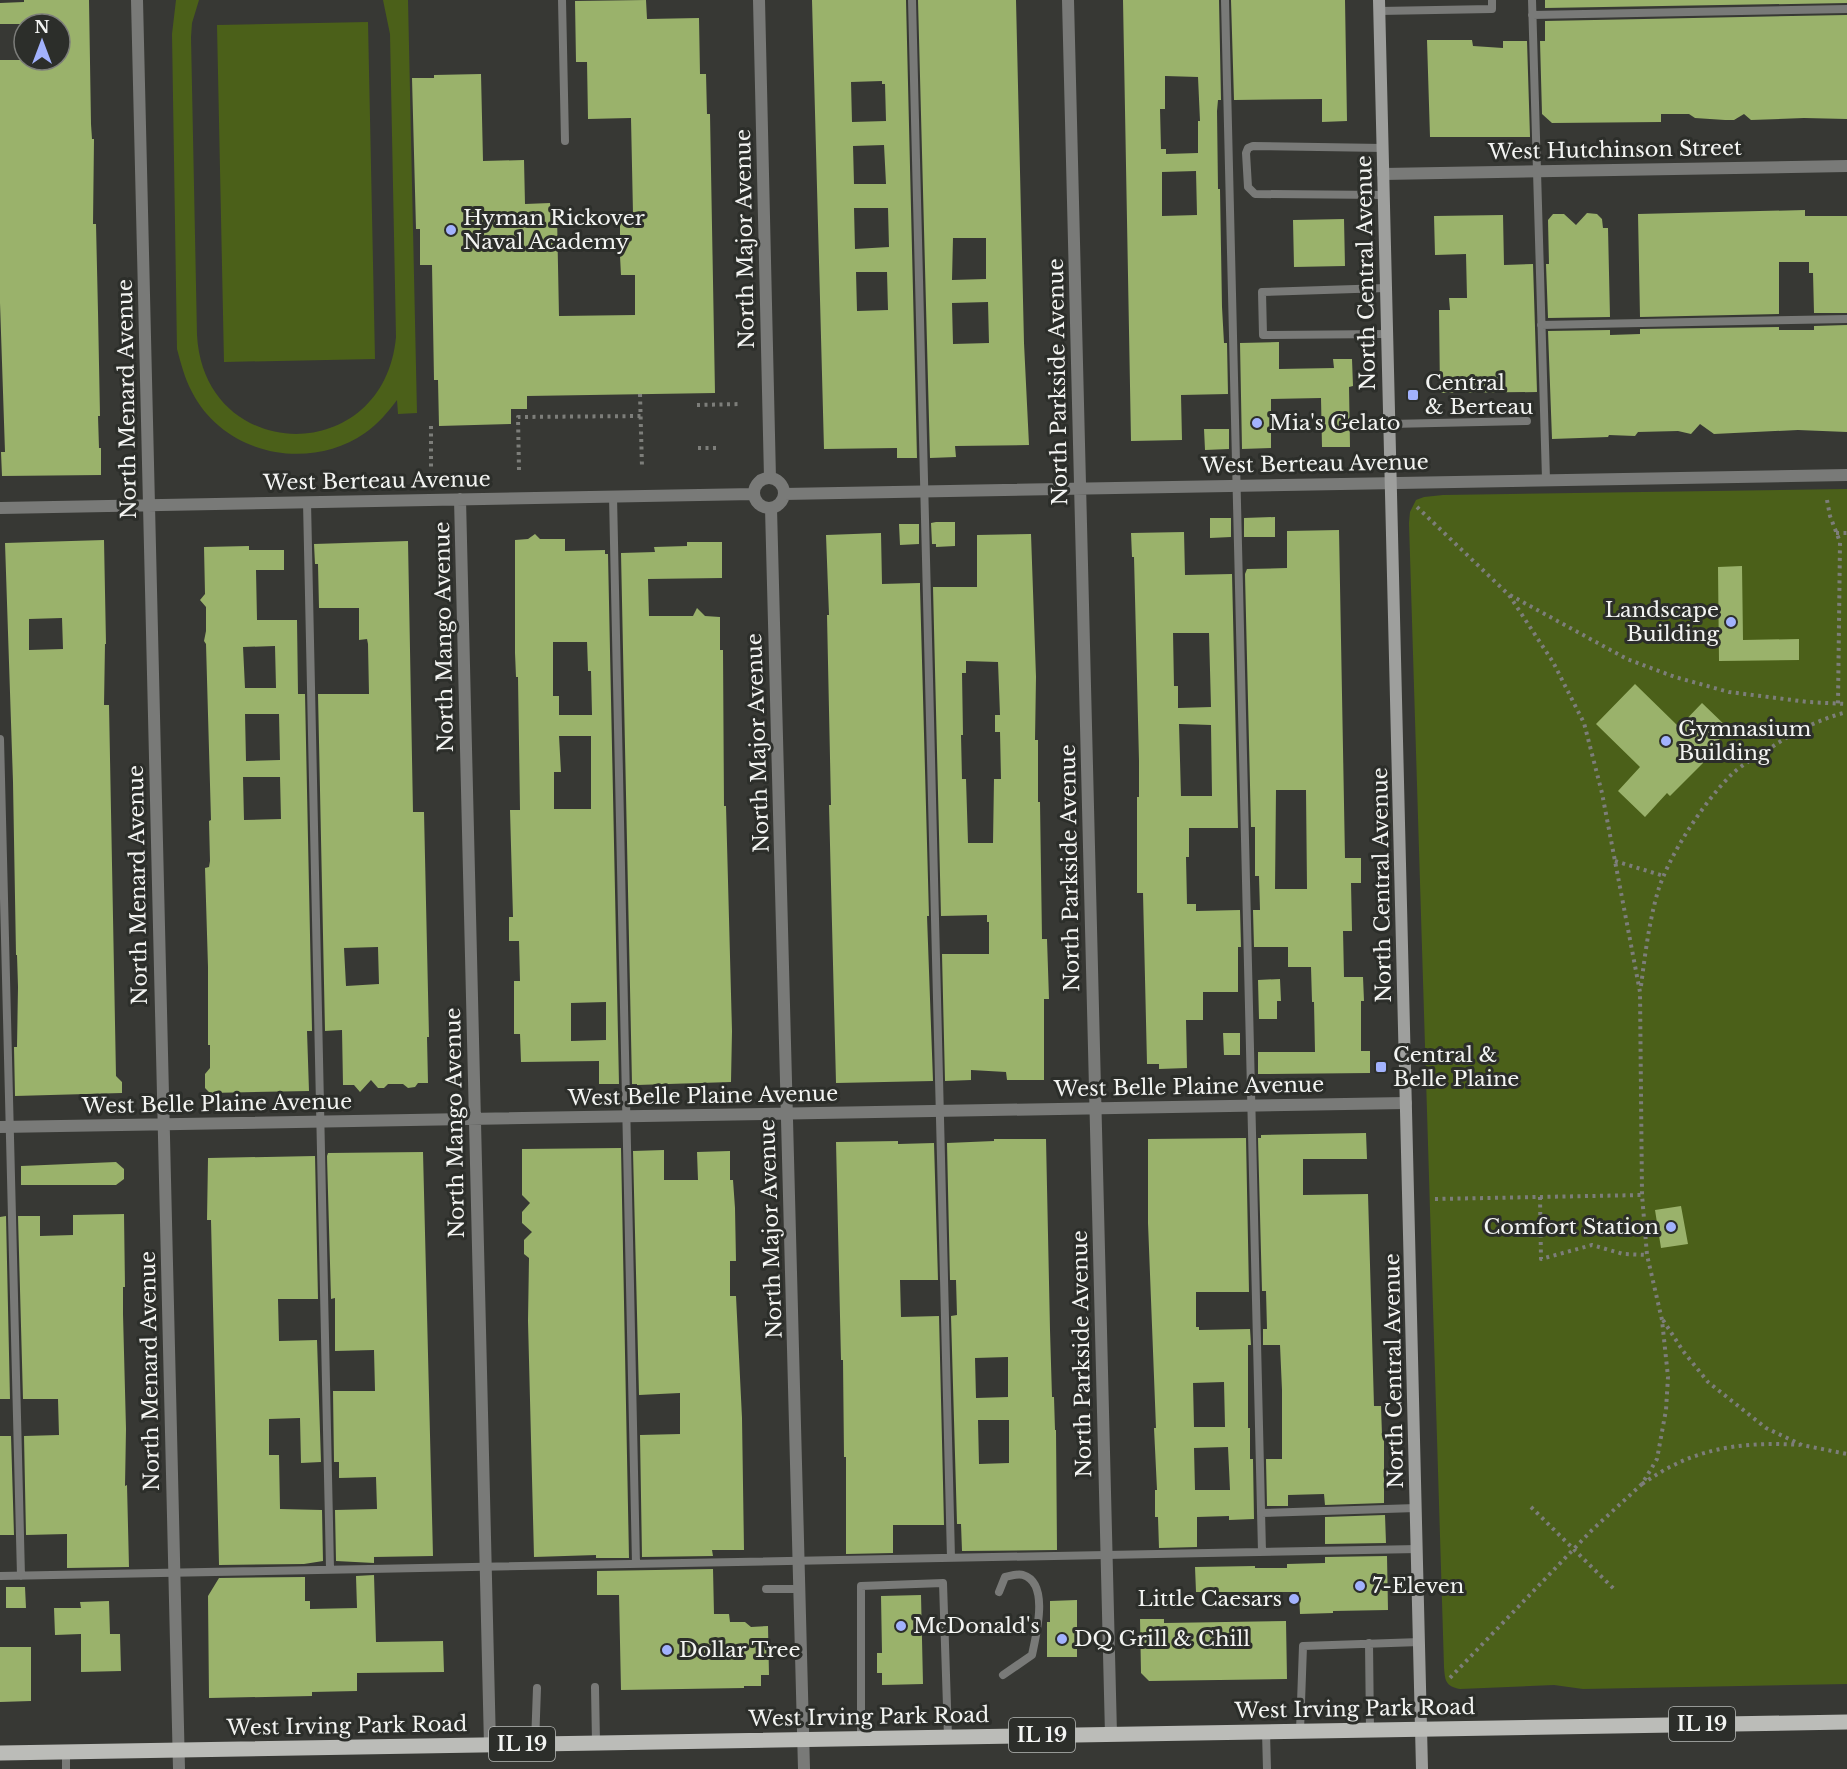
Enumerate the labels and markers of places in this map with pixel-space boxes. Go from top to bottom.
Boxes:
place label: Hyman Rickover Naval Academy [463,205,645,255]
marker: Hyman Rickover Naval Academy [444,223,458,237]
place label: Central & Berteau [1425,370,1533,420]
marker: Central & Berteau [1406,388,1420,402]
place label: Mia's Gelato [1269,410,1400,436]
marker: Mia's Gelato [1250,416,1264,430]
place label: Landscape Building [1605,597,1719,647]
marker: Landscape Building [1724,615,1738,629]
place label: Gymnasium Building [1678,716,1812,766]
marker: Gymnasium Building [1659,734,1673,748]
place label: Central & Belle Plaine [1393,1042,1519,1092]
marker: Central & Belle Plaine [1374,1060,1388,1074]
place label: Comfort Station [1483,1214,1659,1240]
marker: Comfort Station [1664,1220,1678,1234]
place label: 7-Eleven [1372,1573,1464,1599]
marker: 7-Eleven [1353,1579,1367,1593]
place label: Little Caesars [1138,1586,1282,1612]
marker: Little Caesars [1287,1592,1301,1606]
place label: McDonald's [913,1613,1040,1639]
marker: McDonald's [894,1619,908,1633]
place label: DQ Grill & Chill [1074,1626,1250,1652]
marker: DQ Grill & Chill [1055,1632,1069,1646]
place label: Dollar Tree [679,1637,801,1663]
marker: Dollar Tree [660,1643,674,1657]

